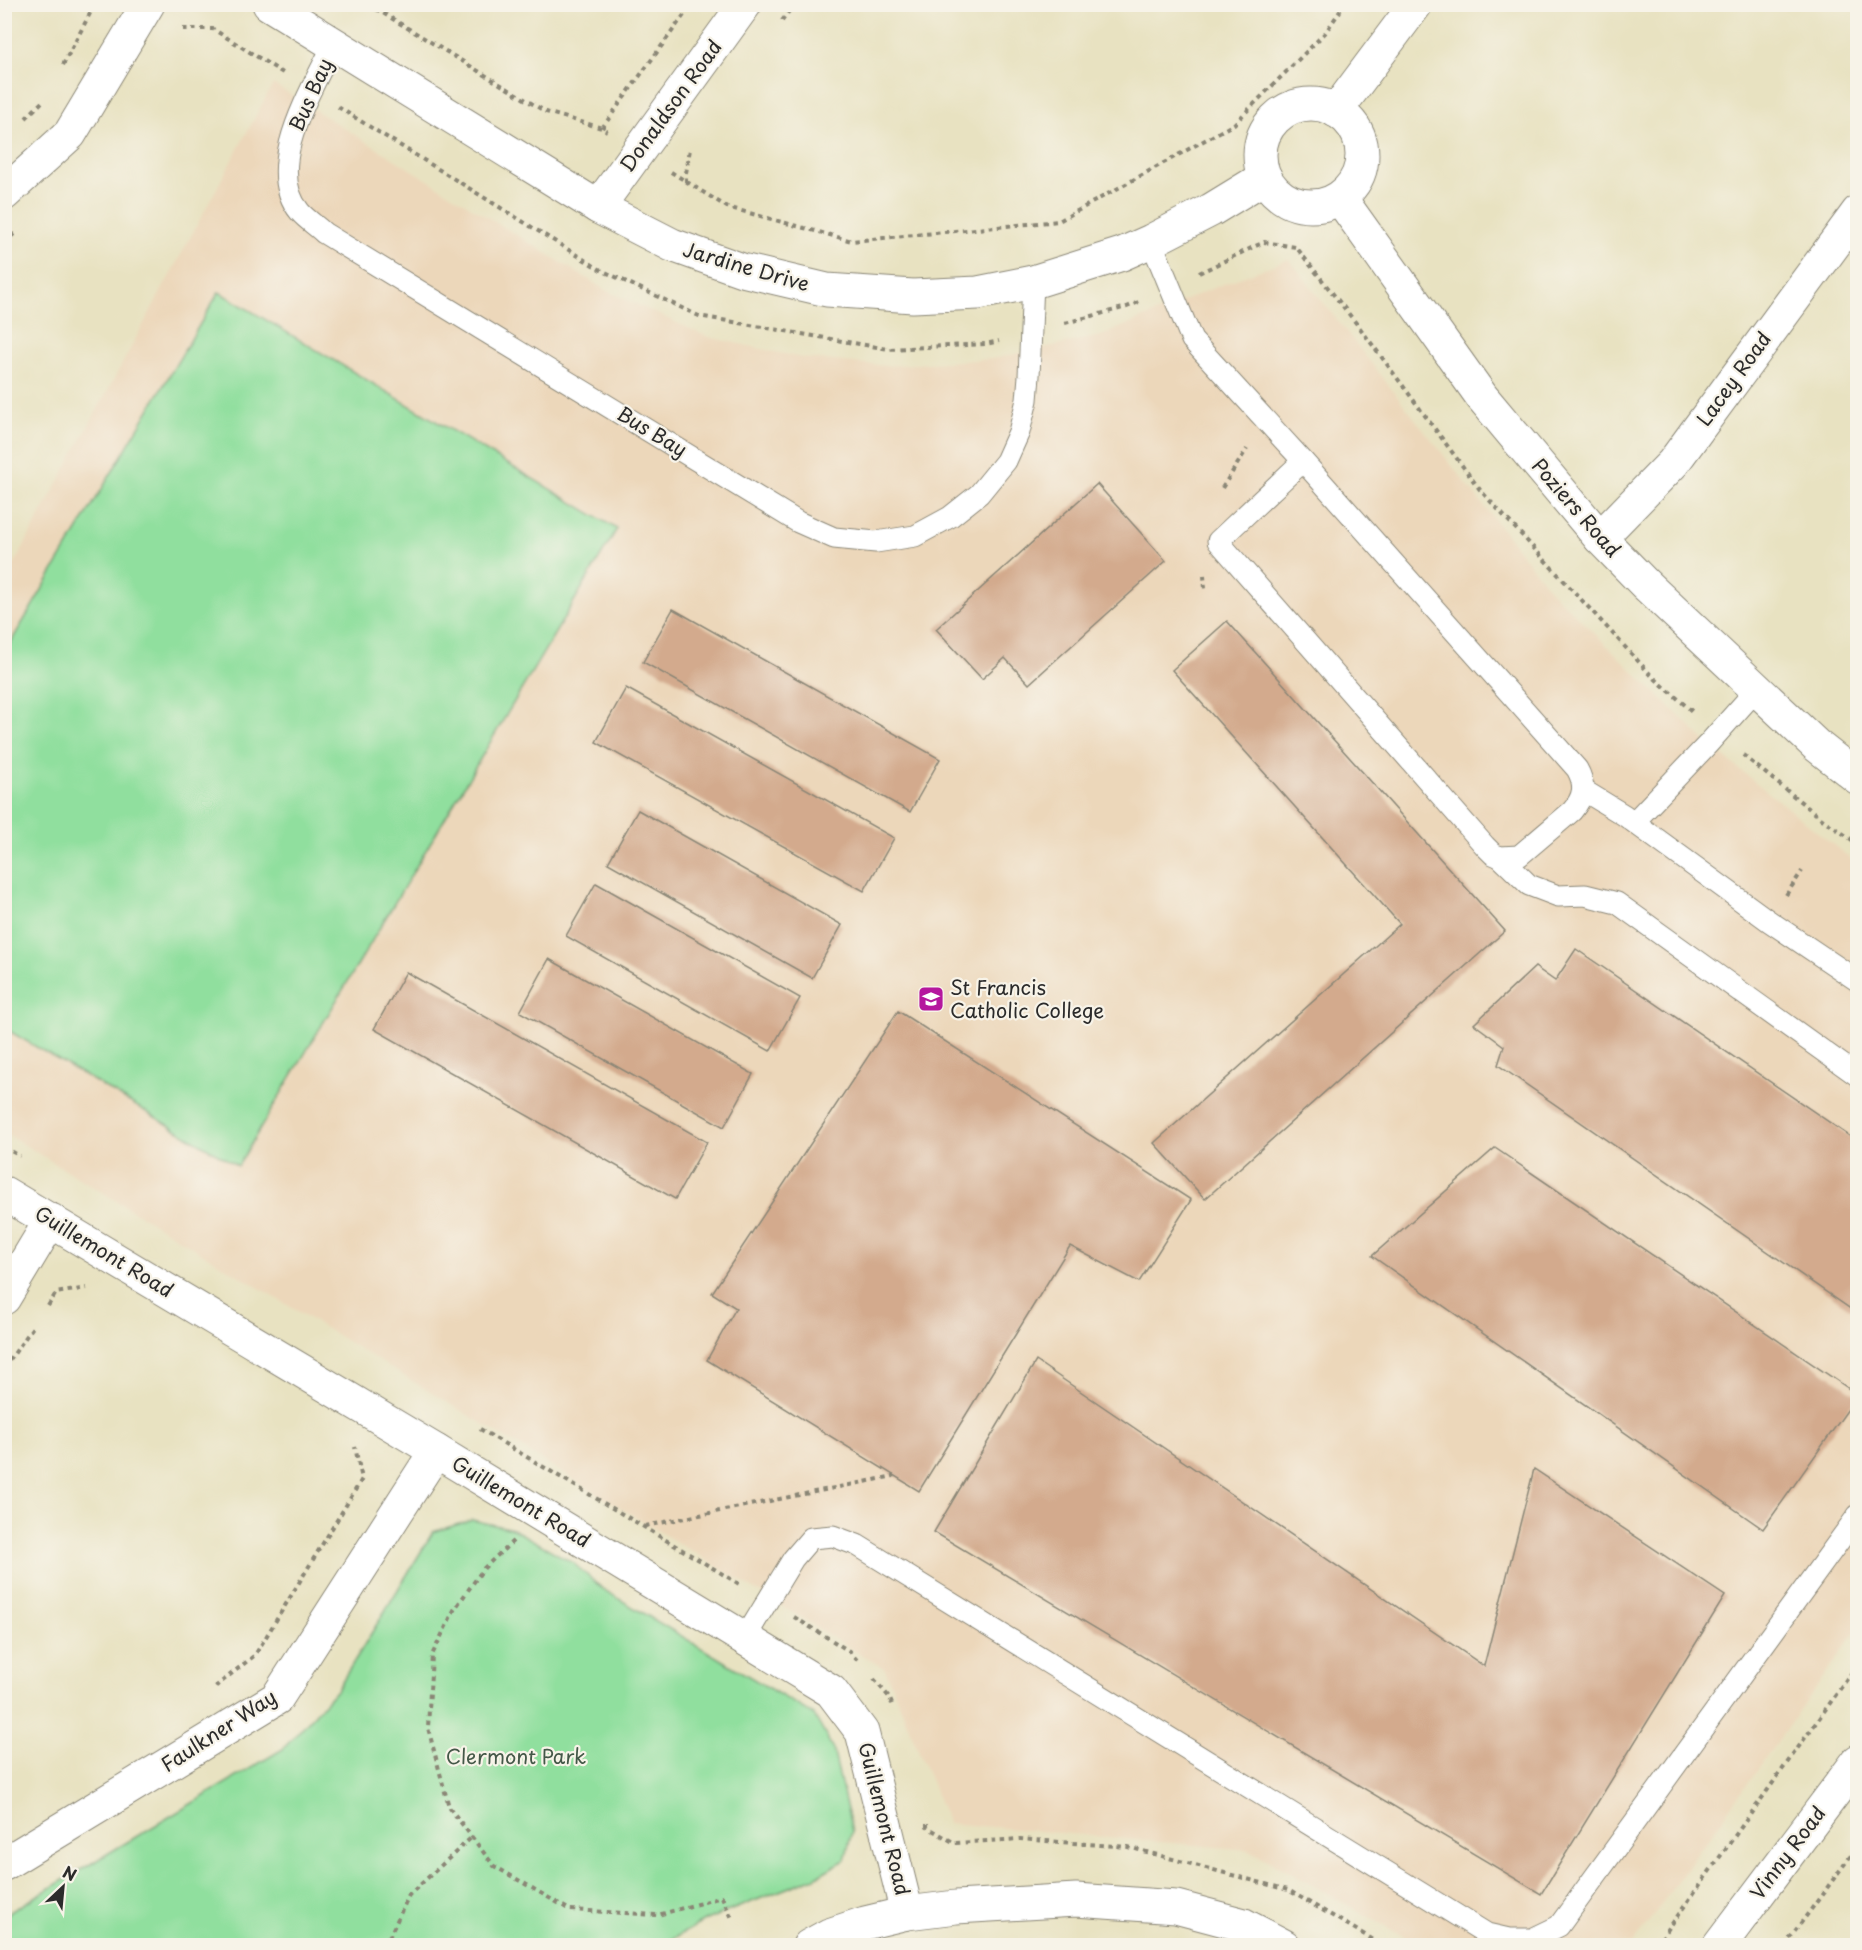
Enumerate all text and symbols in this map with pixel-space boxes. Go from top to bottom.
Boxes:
street label: Donaldson Road [612,33,729,178]
street label: Bus Bay [281,53,339,136]
street label: Jardine Drive [679,234,813,298]
street label: Lacey Road [1689,325,1778,432]
street label: Bus Bay [612,398,693,464]
street label: Poziers Road [1525,451,1628,563]
place label: St Francis Catholic College [950,972,1104,1025]
school or university icon: St Francis Catholic College [916,984,946,1014]
street label: Guillemont Road [29,1198,180,1304]
street label: Guillemont Road [446,1448,597,1554]
street label: Faulkner Way [155,1682,282,1779]
street label: Guillemont Road [851,1739,919,1899]
park label: Clermont Park [446,1741,586,1771]
street label: Vinny Road [1742,1799,1832,1905]
north arrow [33,1857,93,1917]
text: N [59,1859,81,1886]

